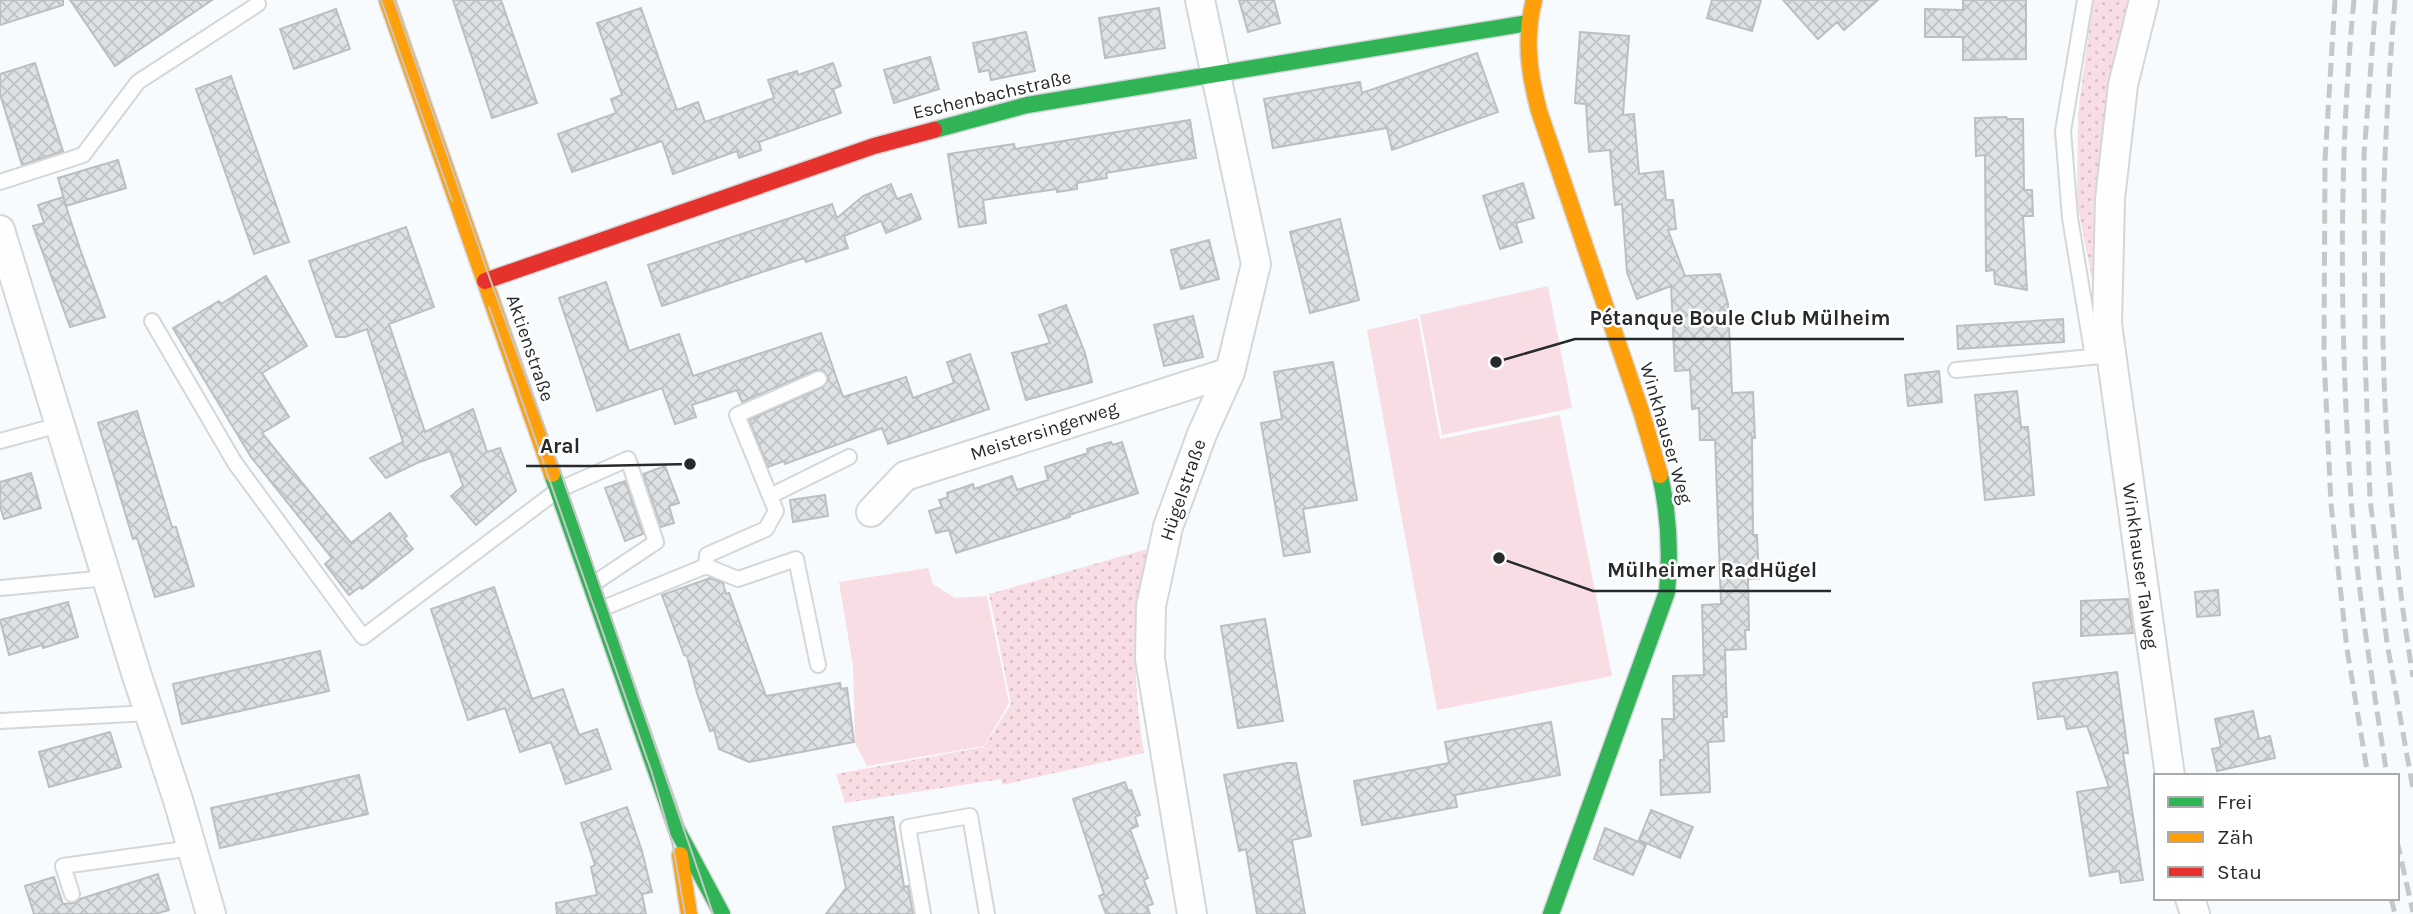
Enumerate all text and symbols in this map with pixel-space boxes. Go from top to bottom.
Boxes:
street label: Eschenbachstraße [911,66,1073,124]
street label: Aktienstraße [501,292,559,404]
callout: Pétanque Boule Club Mülheim [1575,297,1904,339]
text: Pétanque Boule Club Mülheim [1590,306,1890,331]
street label: Winkhauser Weg [1635,360,1697,507]
street label: Meistersingerweg [967,397,1121,465]
callout: Aral [526,424,594,466]
text: Aral [540,434,580,458]
street label: Hügelstraße [1155,436,1211,544]
street label: Winkhauser Talweg [2117,482,2163,651]
callout: Mülheimer RadHügel [1593,549,1831,591]
text: Mülheimer RadHügel [1607,558,1817,582]
legend [2154,774,2399,900]
text: Frei [2217,790,2253,814]
text: Zäh [2217,825,2254,849]
text: Stau [2217,860,2262,884]

